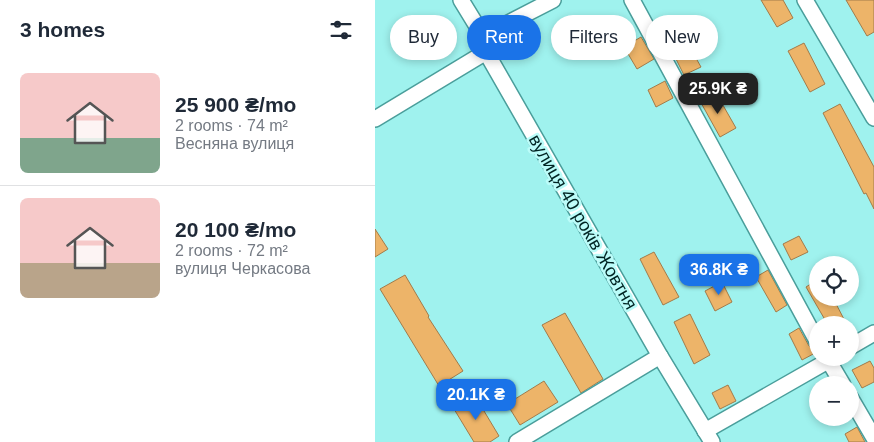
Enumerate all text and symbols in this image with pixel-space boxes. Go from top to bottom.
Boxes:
chip: Buy [390,15,457,60]
chip: Rent [467,15,541,60]
chip: Filters [551,15,636,60]
chip: New [646,15,718,60]
icon: filters [327,16,355,44]
text: 3 homes [20,18,105,41]
pin: 25.9K ₴ [672,72,764,115]
text: 25.9K ₴ [689,80,747,97]
icon: home [60,93,120,153]
text: 25 900 ₴/mo [175,93,296,116]
text: 2 rooms · 74 m² [175,117,288,134]
street label: вулиця 40 років Жовтня [525,131,641,313]
text: Весняна вулиця [175,135,294,152]
icon: home [60,218,120,278]
text: 20 100 ₴/mo [175,218,296,241]
text: 2 rooms · 72 m² [175,242,288,259]
pin: 36.8K ₴ [673,254,765,296]
map controls [809,256,859,426]
button: locate [809,256,859,306]
text: вулиця Черкасова [175,260,310,277]
text: 36.8K ₴ [690,261,748,278]
button: + [809,316,859,366]
button: − [809,376,859,426]
pin: 20.1K ₴ [430,378,522,421]
text: 20.1K ₴ [447,386,505,403]

